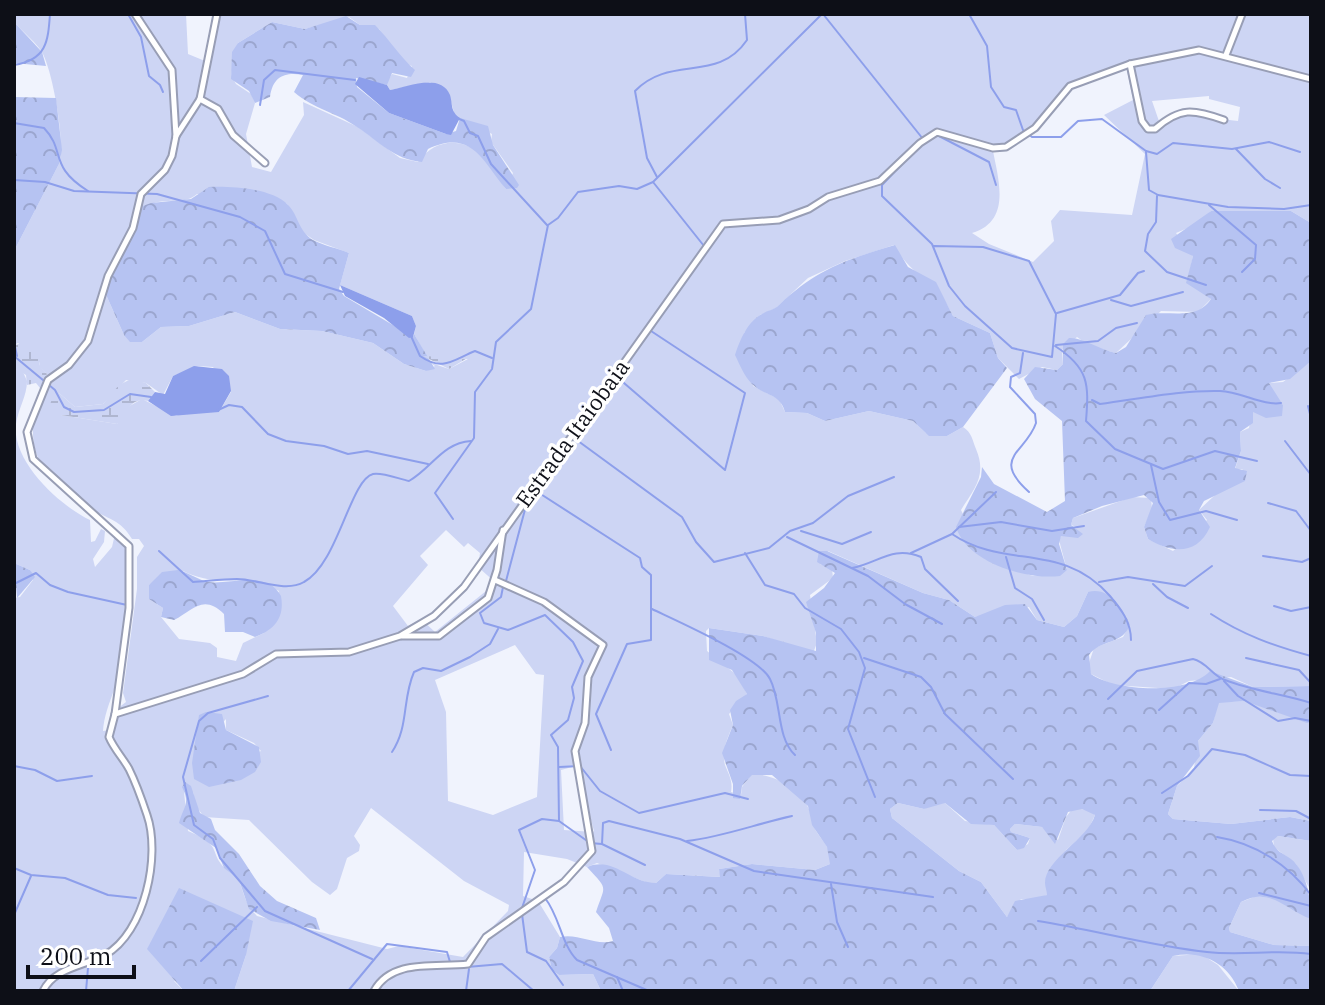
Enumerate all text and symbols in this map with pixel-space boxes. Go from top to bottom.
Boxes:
street label: Estrada Itaiobaia [509,353,635,513]
scale bar [28,929,134,979]
text: 200 m [40,940,112,972]

